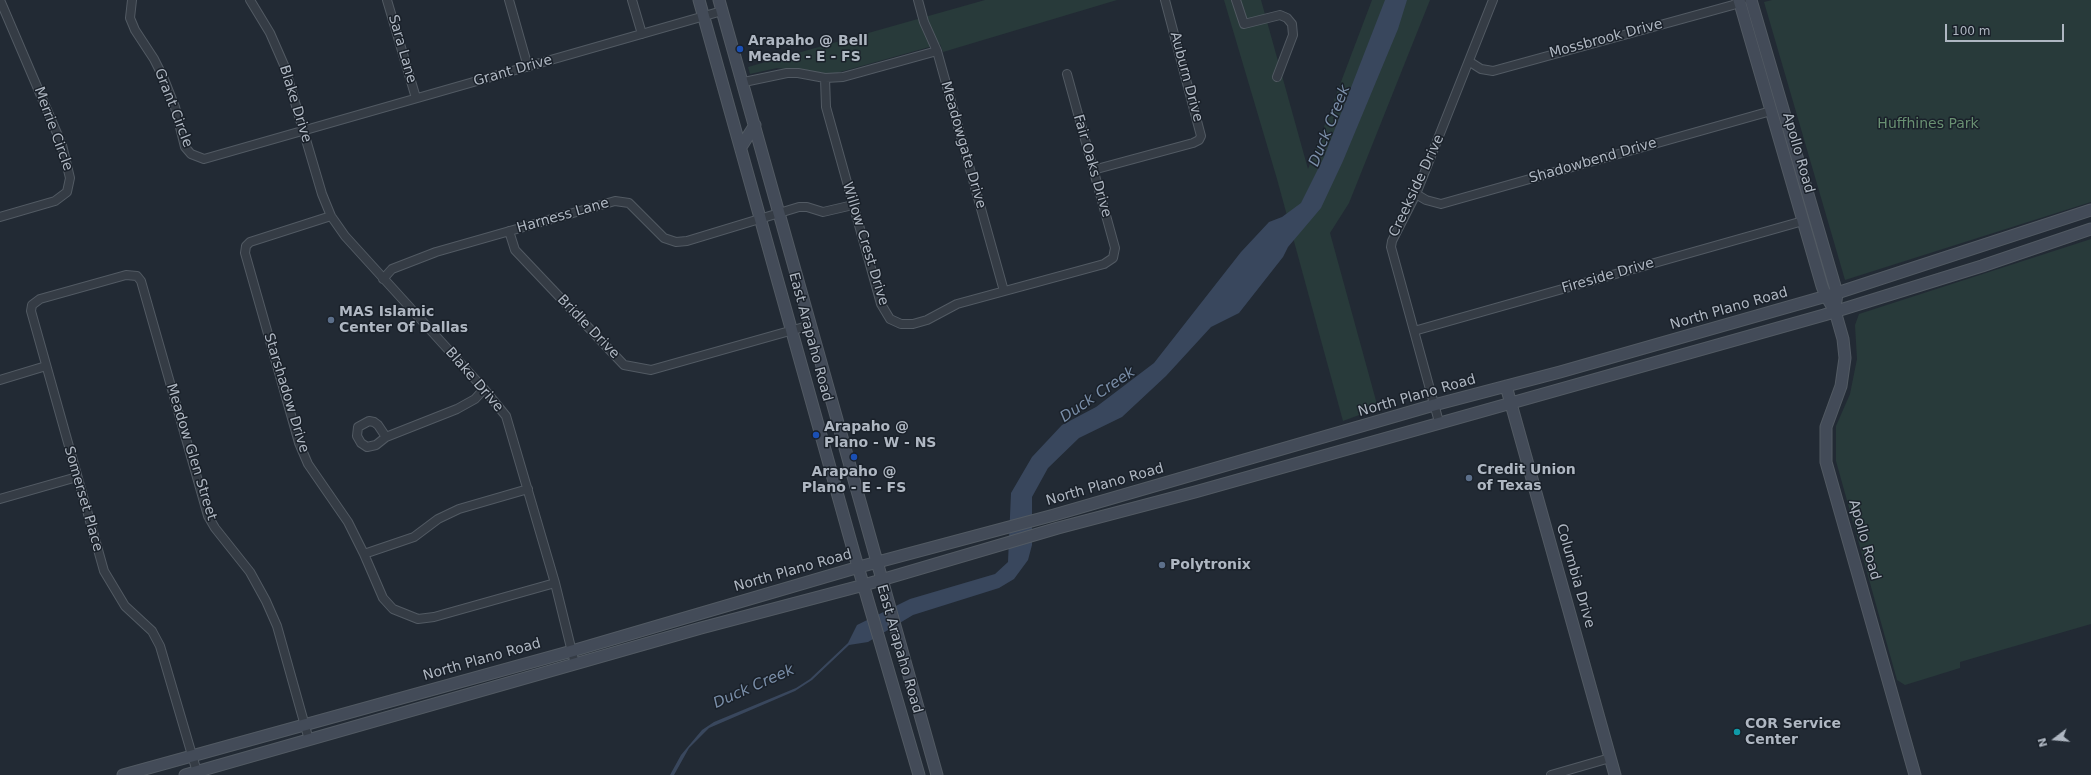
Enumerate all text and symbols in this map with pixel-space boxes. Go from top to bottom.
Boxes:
street label: Sara Lane [384,13,420,85]
street label: Mossbrook Drive [1548,16,1664,62]
scale bar [1947,16,2066,42]
text: 100 m [1952,24,1990,38]
street label: Auburn Drive [1166,30,1206,124]
place label: Arapaho @ Bell Meade - E - FS [748,33,868,66]
marker: Arapaho @ Bell Meade - E - FS [735,44,745,54]
street label: Grant Drive [472,52,554,90]
street label: Blake Drive [275,63,315,145]
street label: Grant Circle [150,66,196,150]
street label: Meadowgate Drive [937,79,989,211]
water label: Duck Creek [1305,83,1355,169]
street label: Merrie Circle [30,85,76,173]
street label: Apollo Road [1778,111,1818,195]
street label: Fair Oaks Drive [1069,113,1115,219]
park label: Huffhines Park [1877,116,1979,132]
street label: Creekside Drive [1386,132,1448,240]
street label: Shadowbend Drive [1527,135,1659,187]
street label: Willow Crest Drive [838,180,892,308]
street label: Harness Lane [515,195,611,237]
street label: Fireside Drive [1560,255,1656,297]
street label: East Arapaho Road [785,271,835,403]
street label: North Plano Road [1668,284,1790,334]
street label: Bridle Drive [553,292,623,362]
place label: MAS Islamic Center Of Dallas [339,304,468,336]
marker: MAS Islamic Center Of Dallas [326,315,336,325]
street label: Starshadow Drive [260,331,312,455]
street label: Blake Drive [441,344,507,416]
water label: Duck Creek [1057,363,1139,427]
street label: North Plano Road [1356,371,1478,421]
street label: Meadow Glen Street [162,382,220,522]
place label: Arapaho @ Plano - W - NS [824,419,936,452]
marker: Arapaho @ Plano - W - NS [811,430,821,440]
street label: Somerset Place [60,445,106,553]
marker: Arapaho @ Plano - E - FS [849,452,859,462]
street label: North Plano Road [1044,460,1166,510]
place label: Credit Union of Texas [1477,462,1576,494]
place label: Arapaho @ Plano - E - FS [802,464,906,496]
marker: Credit Union of Texas [1464,473,1474,483]
street label: Apollo Road [1844,498,1884,582]
street label: Columbia Drive [1552,522,1598,630]
street label: North Plano Road [732,546,854,596]
place label: Polytronix [1170,557,1251,573]
marker: Polytronix [1157,560,1167,570]
street label: East Arapaho Road [873,583,925,715]
street label: North Plano Road [421,635,543,685]
water label: Duck Creek [711,661,797,713]
place label: COR Service Center [1745,716,1841,748]
north arrow [2035,719,2075,759]
marker: COR Service Center [1732,727,1742,737]
text: N [2035,736,2051,749]

